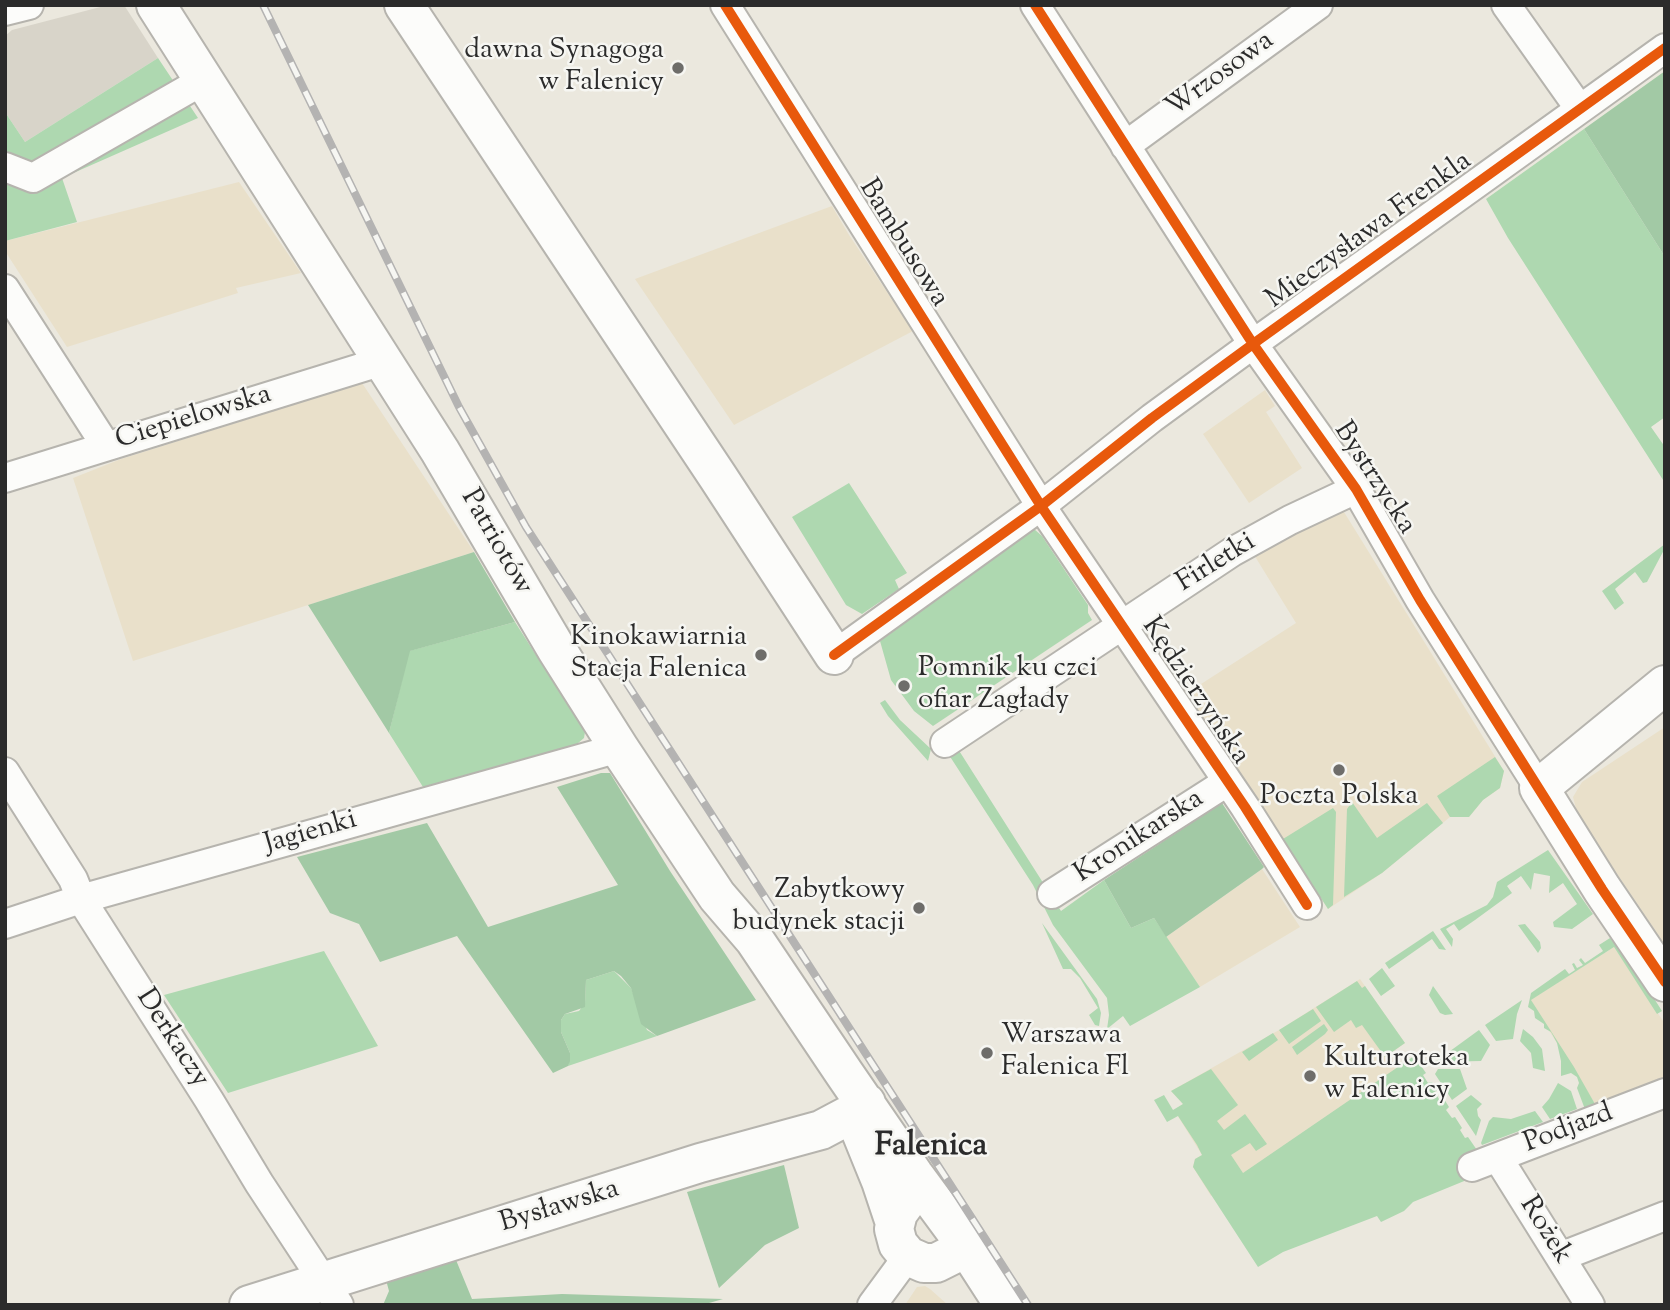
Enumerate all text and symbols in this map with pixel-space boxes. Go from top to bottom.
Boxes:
street label: Wrzosowa [1160,26,1282,126]
place label: dawna Synagoga w Falenicy [464,35,664,101]
marker: dawna Synagoga w Falenicy [670,60,686,76]
street label: Mieczysława Frenkla [1261,146,1479,318]
street label: Bambusowa [850,174,954,314]
street label: Ciepielowska [112,379,276,459]
street label: Bystrzycka [1324,416,1422,542]
street label: Patriotów [451,484,539,602]
street label: Firletki [1171,527,1263,601]
street label: Kędzierzyńska [1133,612,1255,772]
place label: Kinokawiarnia Stacja Falenica [570,622,747,688]
marker: Kinokawiarnia Stacja Falenica [753,647,769,663]
place label: Pomnik ku czci ofiar Zagłady [918,653,1097,719]
marker: Pomnik ku czci ofiar Zagłady [896,678,912,694]
marker: Poczta Polska [1331,762,1347,778]
place label: Poczta Polska [1260,781,1418,815]
street label: Kronikarska [1069,784,1211,892]
street label: Jagienki [261,805,361,863]
place label: Zabytkowy budynek stacji [732,875,905,941]
marker: Zabytkowy budynek stacji [911,900,927,916]
street label: Derkaczy [127,983,215,1095]
place label: Warszawa Falenica Fl [1001,1020,1129,1086]
place label: Kulturoteka w Falenicy [1324,1043,1469,1109]
marker: Warszawa Falenica Fl [979,1045,995,1061]
marker: Kulturoteka w Falenicy [1302,1068,1318,1084]
street label: Podjazd [1520,1098,1618,1162]
district label: Falenica [875,1130,987,1168]
street label: Bysławska [496,1174,624,1242]
street label: Rożek [1510,1191,1578,1271]

